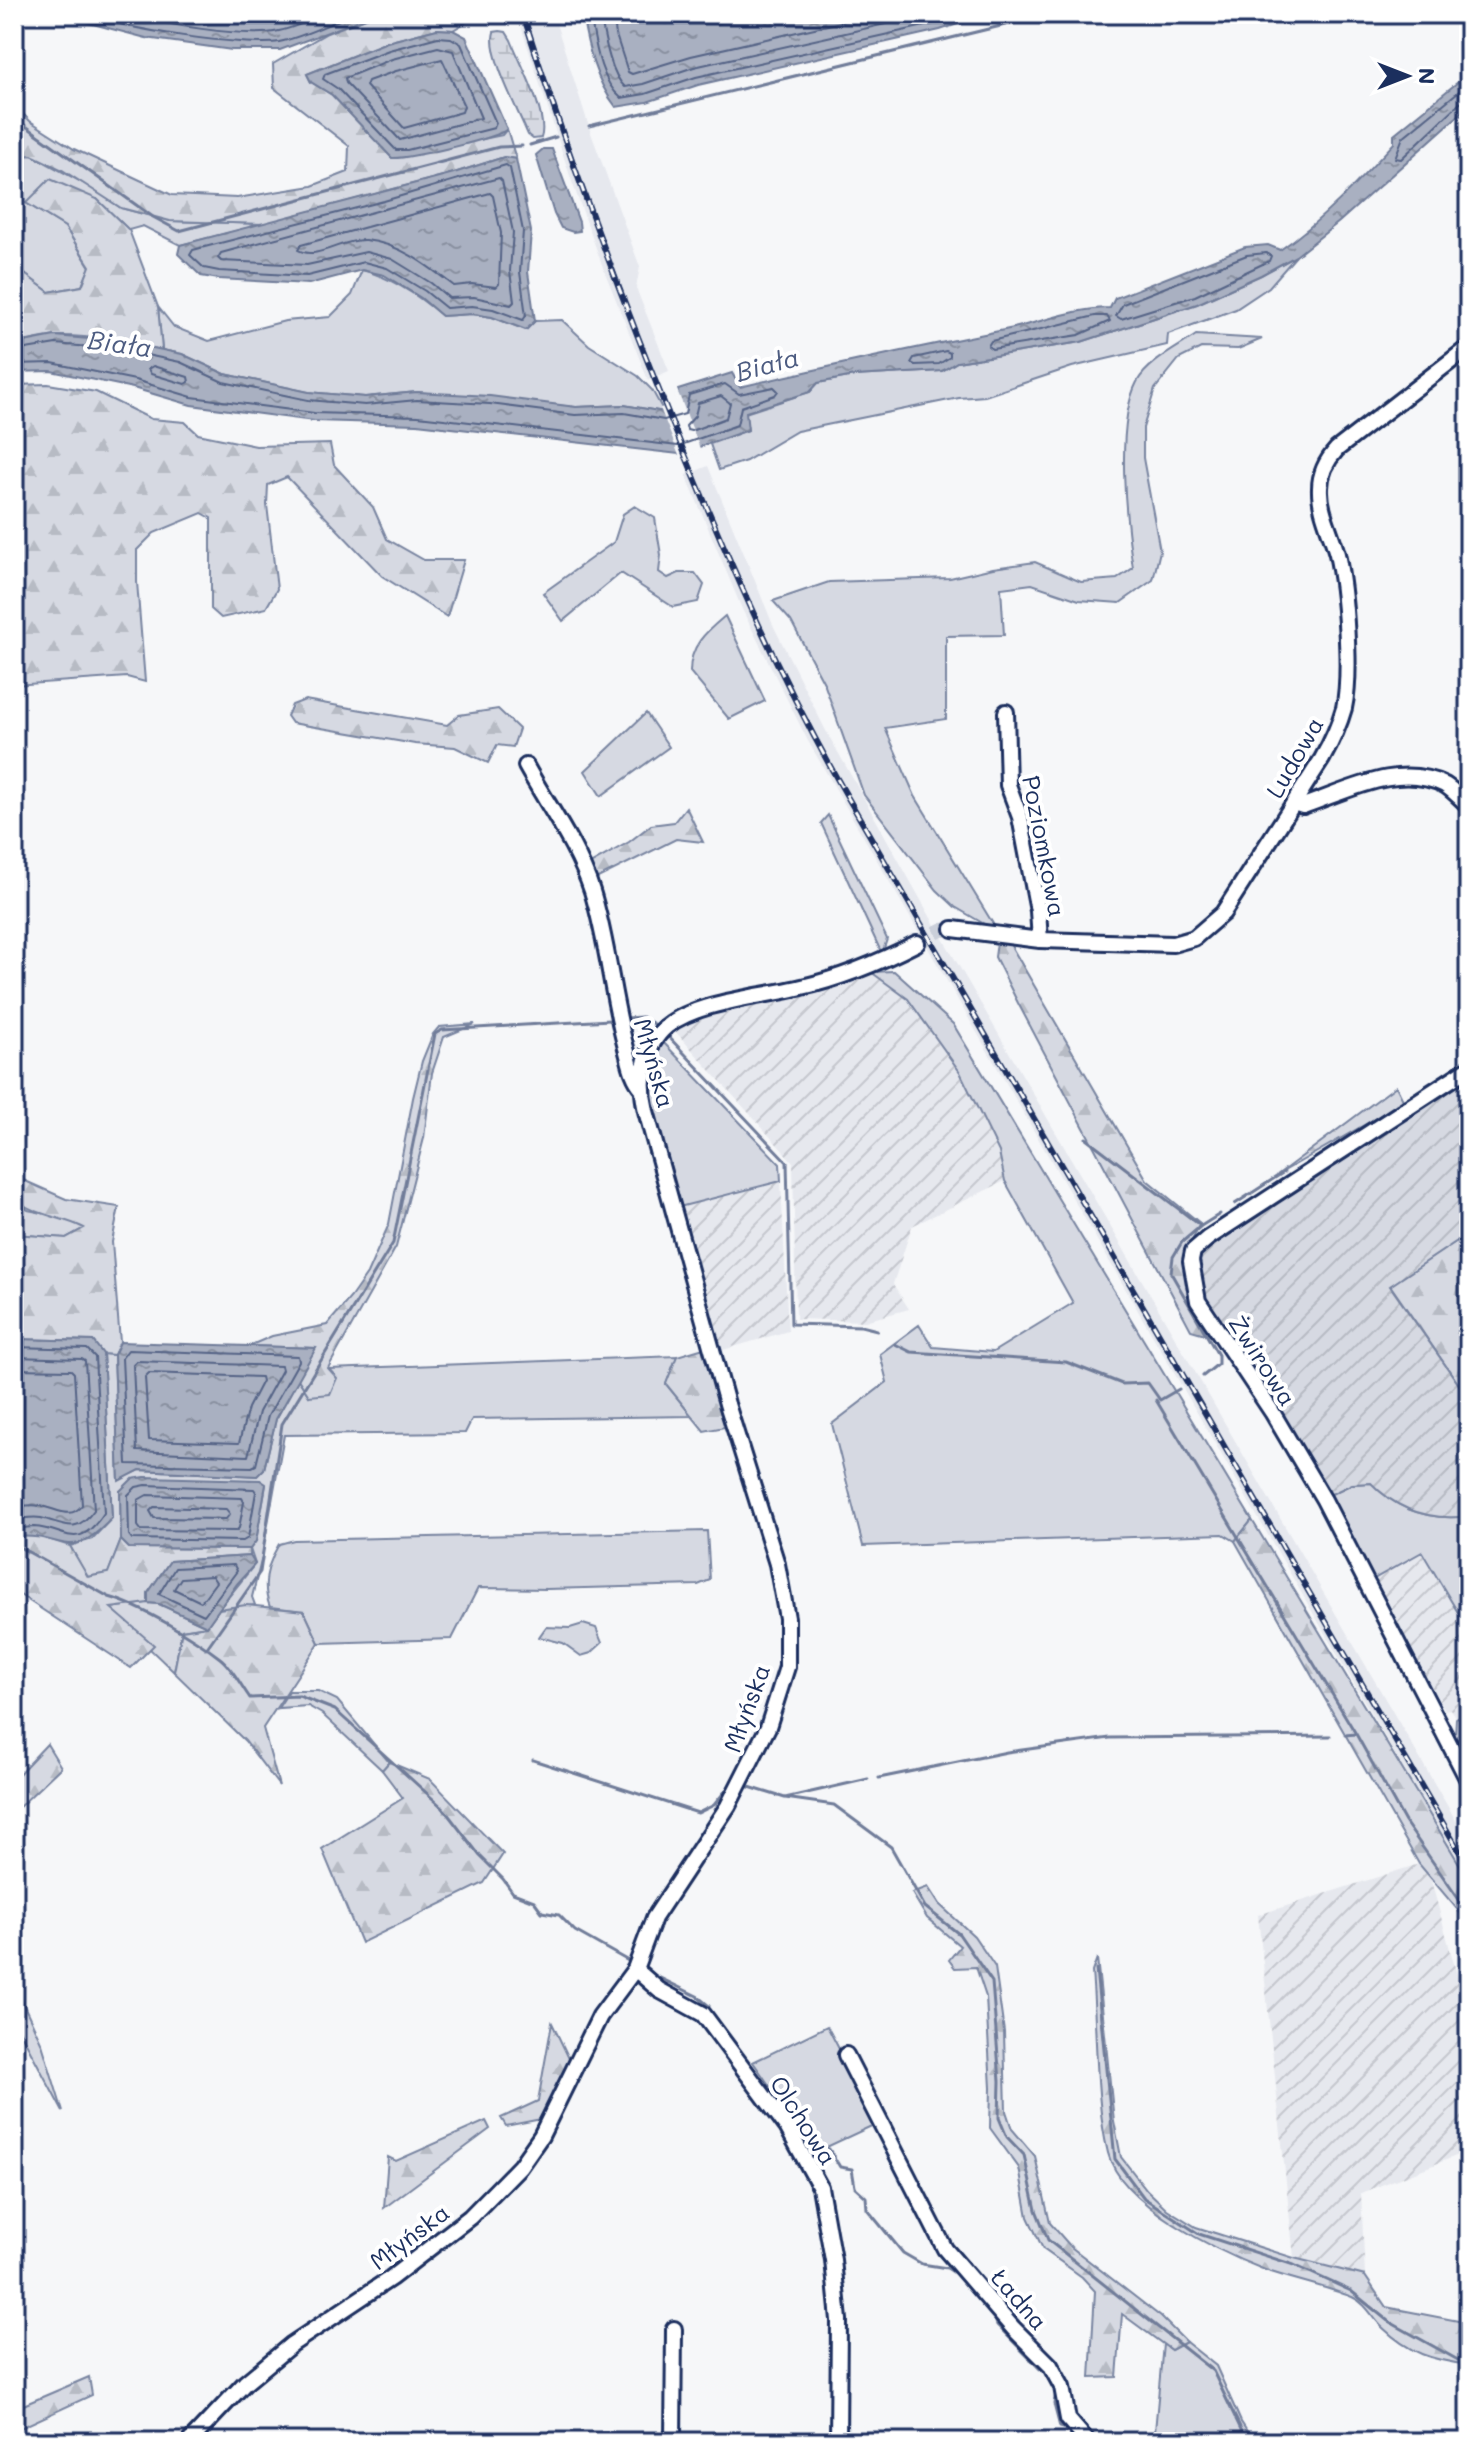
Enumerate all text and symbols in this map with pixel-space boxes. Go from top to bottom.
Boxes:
north arrow [1367,36,1447,116]
text: N [1413,68,1442,84]
water label: Biała [86,322,154,364]
water label: Biała [731,339,803,389]
street label: Ludowa [1258,711,1330,803]
street label: Poziomkowa [1016,773,1074,919]
street label: Młyńska [627,1015,683,1111]
street label: Żwirowa [1222,1309,1304,1411]
street label: Młyńska [716,1660,776,1756]
street label: Olchowa [764,2069,844,2171]
street label: Młyńska [363,2196,455,2276]
street label: Ładna [985,2262,1055,2336]

